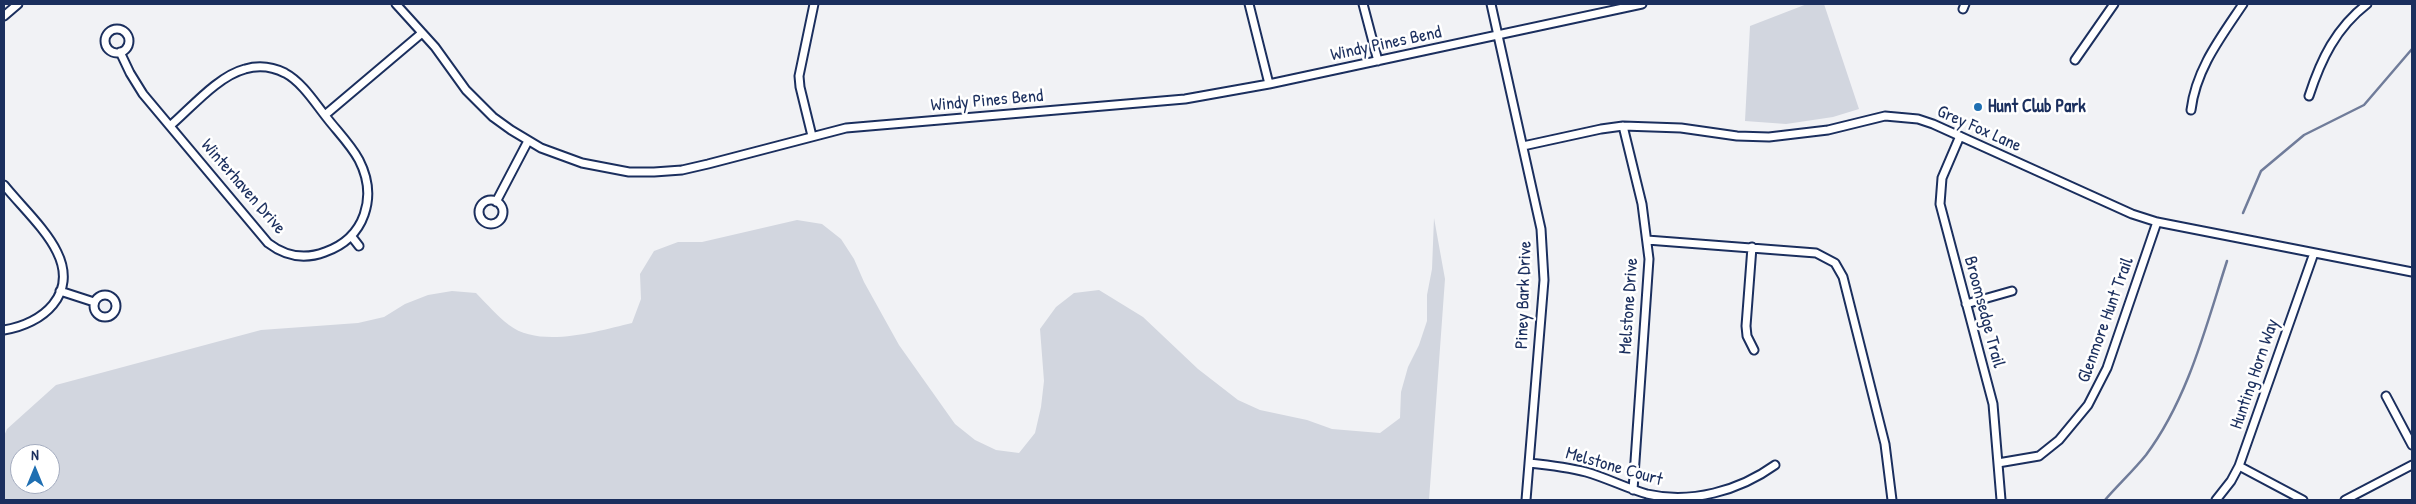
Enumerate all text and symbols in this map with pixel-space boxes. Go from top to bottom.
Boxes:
street label: Windy Pines Bend [1329,22,1443,66]
street label: Windy Pines Bend [930,85,1044,117]
place label: Hunt Club Park [1988,96,2086,118]
street label: Grey Fox Lane [1934,101,2024,157]
marker: Hunt Club Park [1972,101,1984,113]
street label: Winterhaven Drive [196,135,290,239]
street label: Piney Bark Drive [1511,240,1537,350]
street label: Broomsedge Trail [1959,254,2009,370]
street label: Glenmore Hunt Trail [2073,254,2139,386]
street label: Melstone Drive [1615,257,1643,355]
street label: Hunting Horn Way [2226,316,2284,432]
street label: Melstone Court [1563,443,1665,491]
north arrow [10,444,60,494]
text: N [31,445,39,464]

